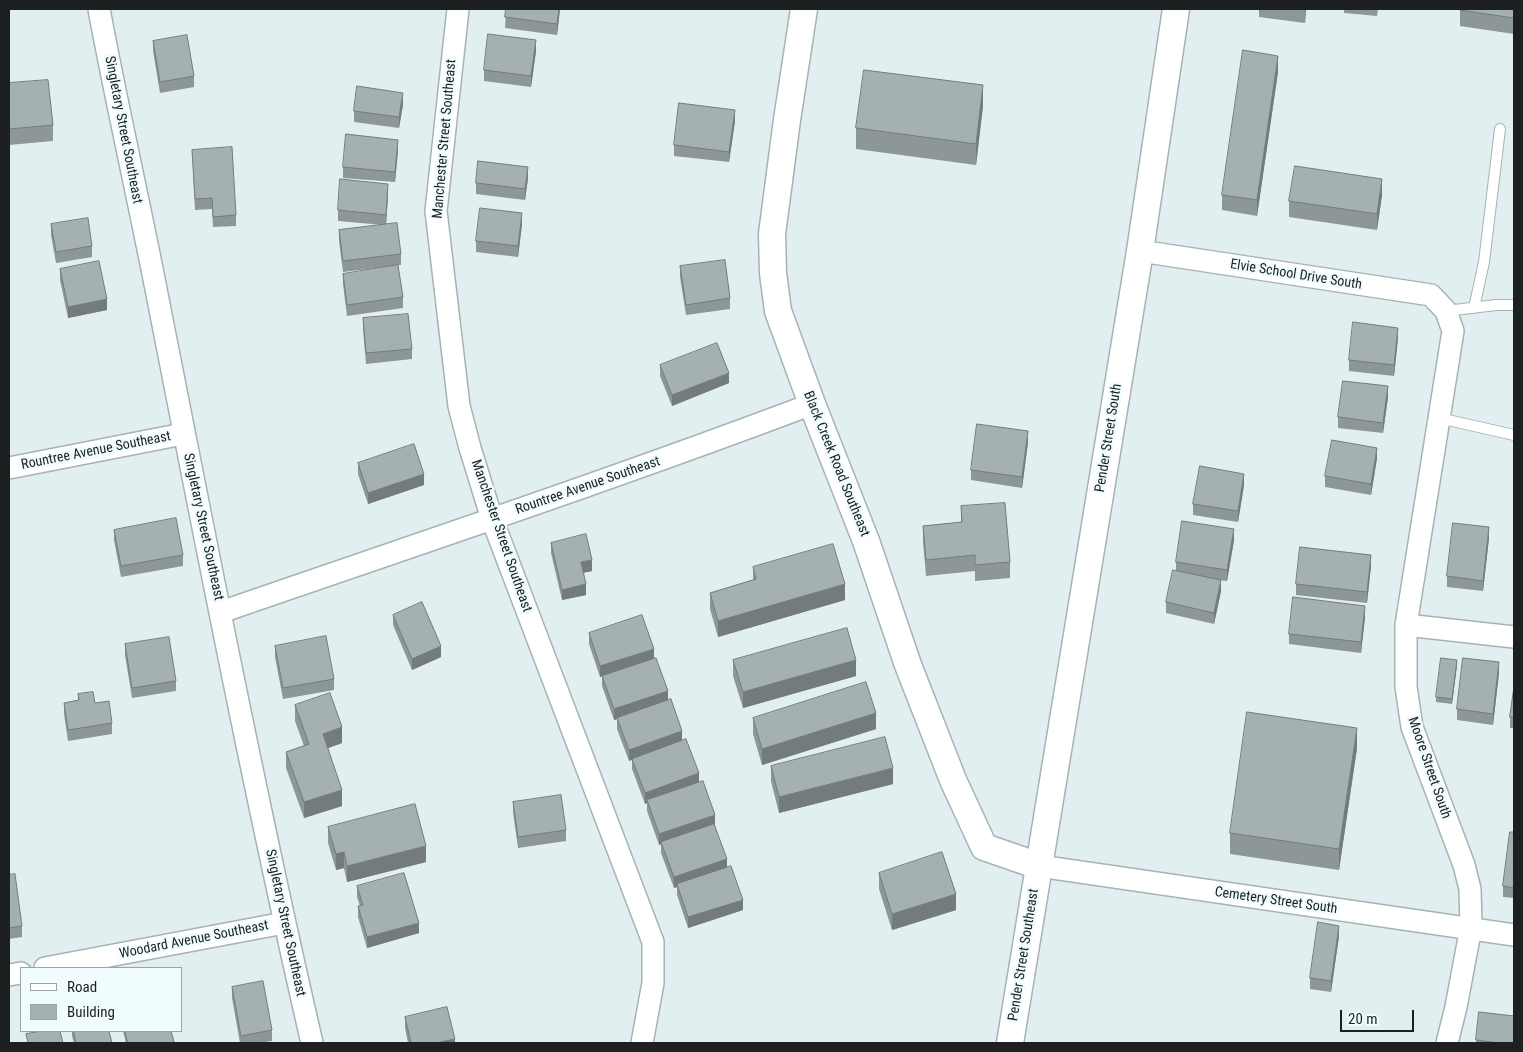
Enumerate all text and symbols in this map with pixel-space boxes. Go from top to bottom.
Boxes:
street label: Singletary Street Southeast [100,55,146,205]
street label: Manchester Street Southeast [430,58,460,220]
street label: Elvie School Drive South [1229,256,1363,294]
street label: Pender Street South [1092,382,1126,494]
street label: Black Creek Road Southeast [799,389,873,539]
street label: Rountree Avenue Southeast [20,428,172,474]
street label: Singletary Street Southeast [179,452,227,602]
street label: Rountree Avenue Southeast [513,453,663,519]
street label: Manchester Street Southeast [467,458,535,614]
street label: Moore Street South [1404,715,1454,821]
street label: Singletary Street Southeast [261,848,309,998]
street label: Cemetery Street South [1214,884,1338,918]
street label: Pender Street Southeast [1005,888,1043,1022]
street label: Woodard Avenue Southeast [118,917,270,963]
legend [20,967,182,1032]
text: Road [67,978,97,996]
scale bar [1343,1000,1417,1032]
text: Building [67,1003,115,1021]
text: 20 m [1348,1010,1378,1028]

